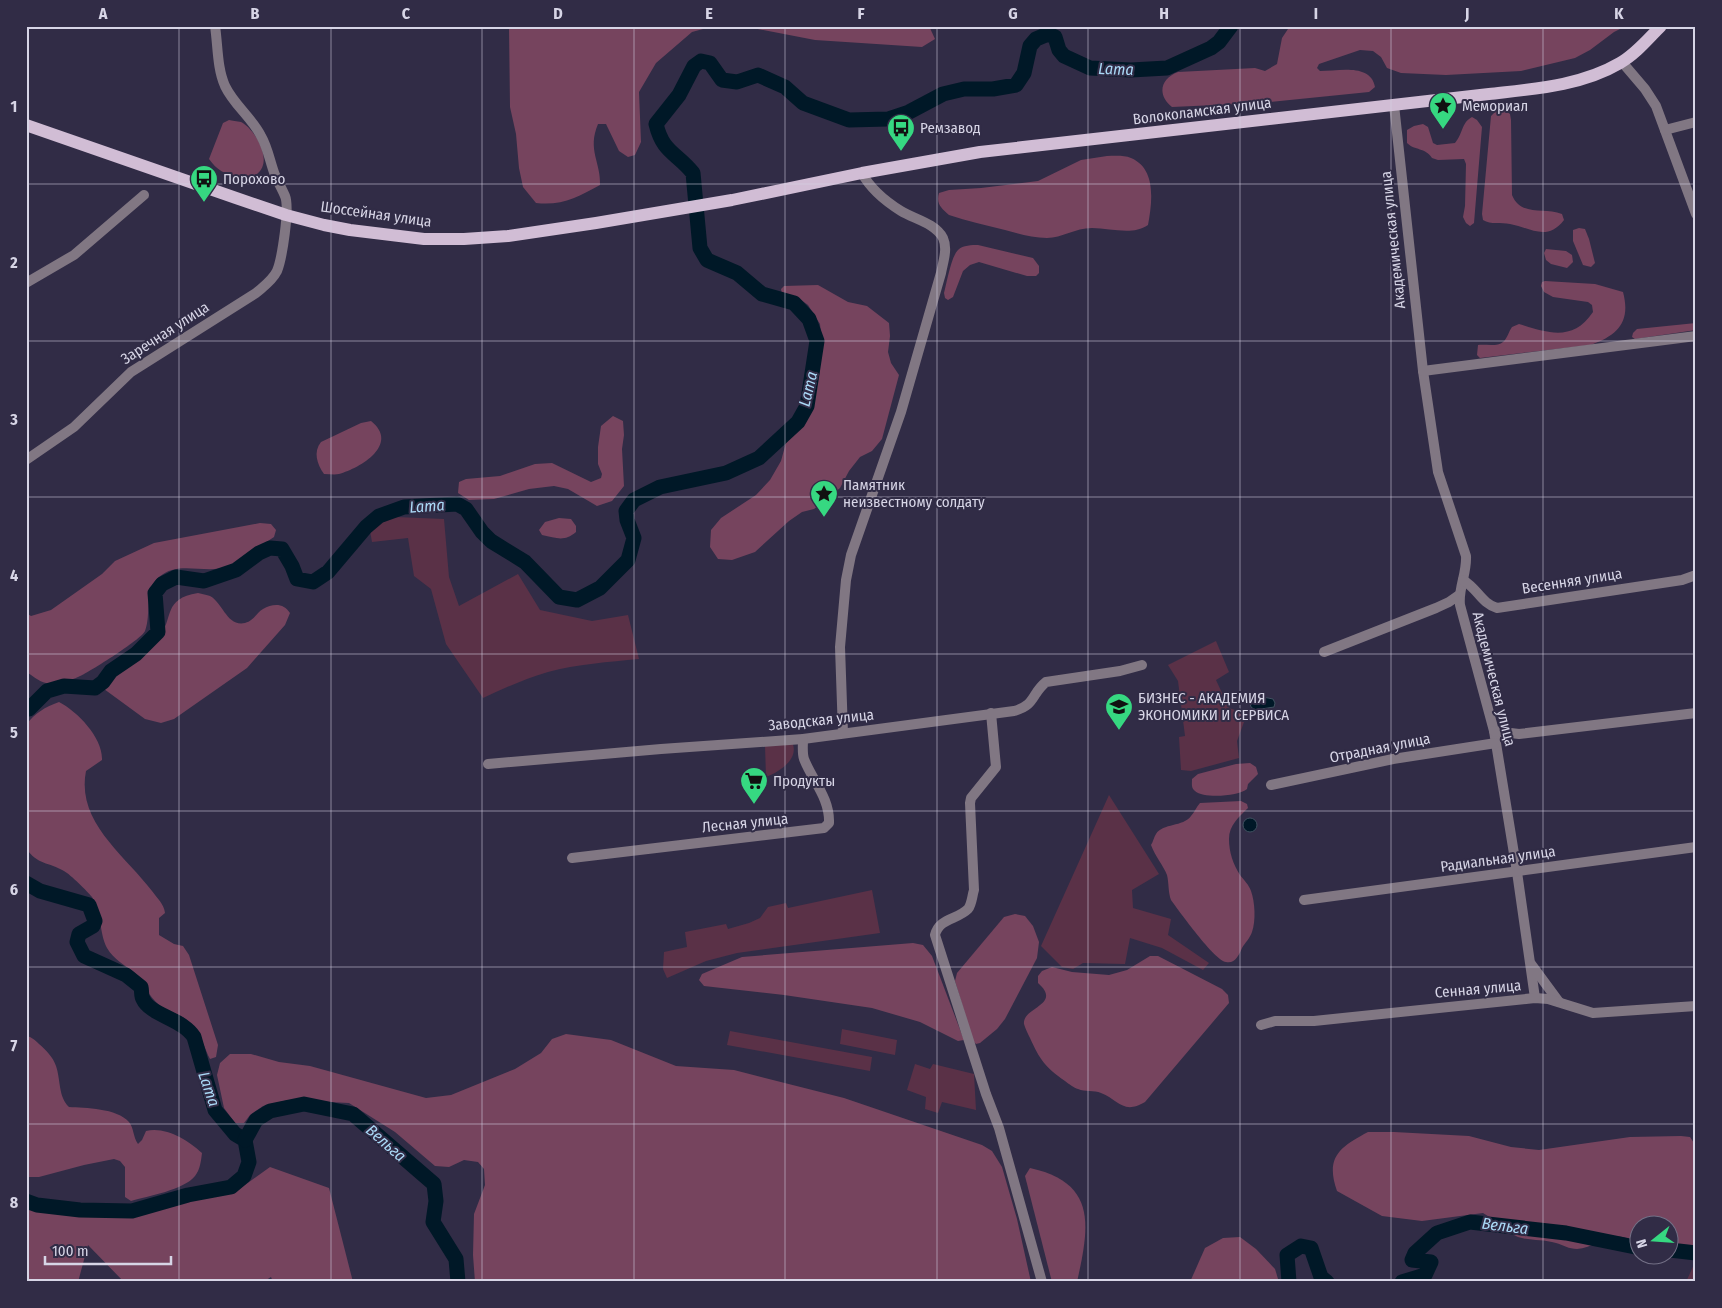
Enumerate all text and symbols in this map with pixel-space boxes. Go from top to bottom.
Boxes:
text: A [98,4,108,23]
text: B [251,4,260,23]
text: C [402,4,411,23]
text: D [553,4,563,23]
text: E [705,4,713,23]
text: F [857,4,865,23]
text: G [1008,4,1018,23]
text: H [1159,4,1169,23]
text: I [1314,4,1318,23]
text: J [1464,4,1469,23]
text: K [1614,4,1624,23]
water label: Lama [1098,59,1134,79]
place icon: Мемориал [1428,91,1458,130]
street label: Волоколамская улица [1132,94,1272,128]
text: 1 [11,97,17,116]
place label: Мемориал [1462,97,1528,115]
bus stop icon: Ремзавод [886,113,916,152]
place label: Ремзавод [920,119,981,137]
bus stop icon: Порохово [189,164,219,203]
place label: Порохово [223,170,285,188]
street label: Академическая улица [1377,170,1409,310]
street label: Шоссейная улица [319,197,433,231]
text: 2 [9,253,18,272]
street label: Заречная улица [118,298,212,368]
water label: Lama [795,370,821,408]
text: 3 [9,410,18,429]
place label: Памятник неизвестному солдату [843,476,985,511]
place icon: Памятник неизвестному солдату [809,479,839,518]
water label: Lama [409,495,445,517]
street label: Весенняя улица [1521,564,1623,598]
text: 4 [10,566,18,585]
street label: Академическая улица [1469,610,1519,748]
place label: БИЗНЕС - АКАДЕМИЯ ЭКОНОМИКИ И СЕРВИСА [1138,689,1289,724]
school or university icon: БИЗНЕС - АКАДЕМИЯ ЭКОНОМИКИ И СЕРВИСА [1104,692,1134,731]
street label: Заводская улица [767,705,875,735]
text: 5 [10,723,18,742]
street label: Отрадная улица [1328,729,1432,767]
supermarket icon: Продукты [739,766,769,805]
place label: Продукты [773,772,835,790]
street label: Лесная улица [701,810,789,836]
street label: Радиальная улица [1439,842,1557,876]
text: 6 [10,880,18,899]
street label: Сенная улица [1434,976,1522,1002]
text: 7 [11,1036,18,1055]
water label: Lama [194,1069,224,1109]
water label: Вельга [362,1120,410,1166]
text: 8 [10,1193,19,1212]
water label: Вельга [1481,1214,1529,1238]
north arrow [1630,1216,1680,1266]
scale bar [45,1233,171,1265]
text: N [1633,1237,1651,1250]
text: 100 m [52,1242,89,1260]

